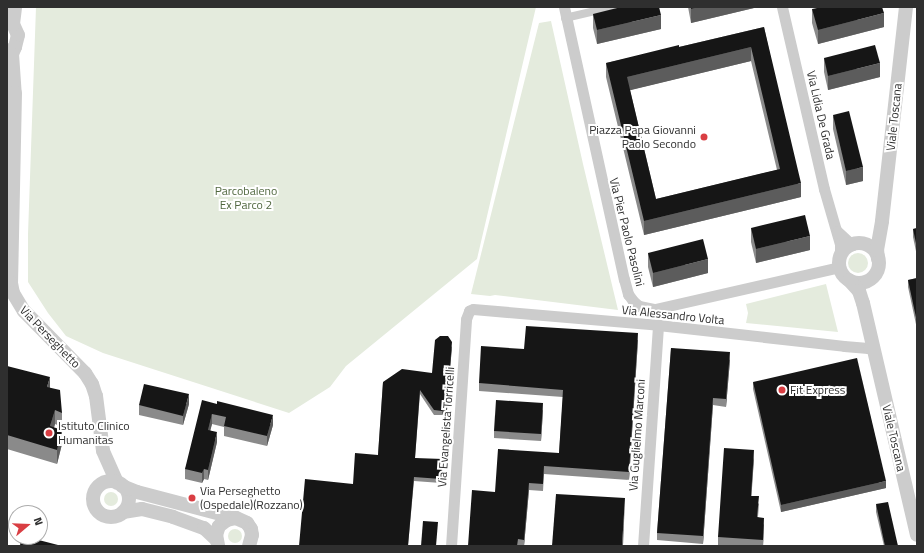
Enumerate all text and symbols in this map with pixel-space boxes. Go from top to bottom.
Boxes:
street label: Via Lidia De Grada [804,69,838,161]
street label: Viale Toscana [883,82,905,152]
place label: Piazza Papa Giovanni Paolo Secondo [589,123,696,151]
marker: Piazza Papa Giovanni Paolo Secondo [699,132,709,142]
street label: Via Pier Paolo Pasolini [607,176,647,288]
park label: Parcobaleno Ex Parco 2 [215,184,277,212]
street label: Via Alessandro Volta [621,302,725,328]
street label: Via Perseghetto [17,303,83,371]
street label: Via Evangelista Torricelli [435,366,457,488]
street label: Via Guglielmo Marconi [626,379,648,491]
place label: Fit Express [790,383,845,397]
marker: Fit Express [777,385,787,395]
street label: Viale Toscana [879,403,909,473]
place label: Istituto Clinico Humanitas [58,419,130,447]
marker: Istituto Clinico Humanitas [43,427,55,439]
place label: Via Perseghetto (Ospedale)(Rozzano) [200,484,303,512]
marker: Via Perseghetto (Ospedale)(Rozzano) [187,493,197,503]
north arrow [8,505,48,545]
text: N [30,515,47,528]

